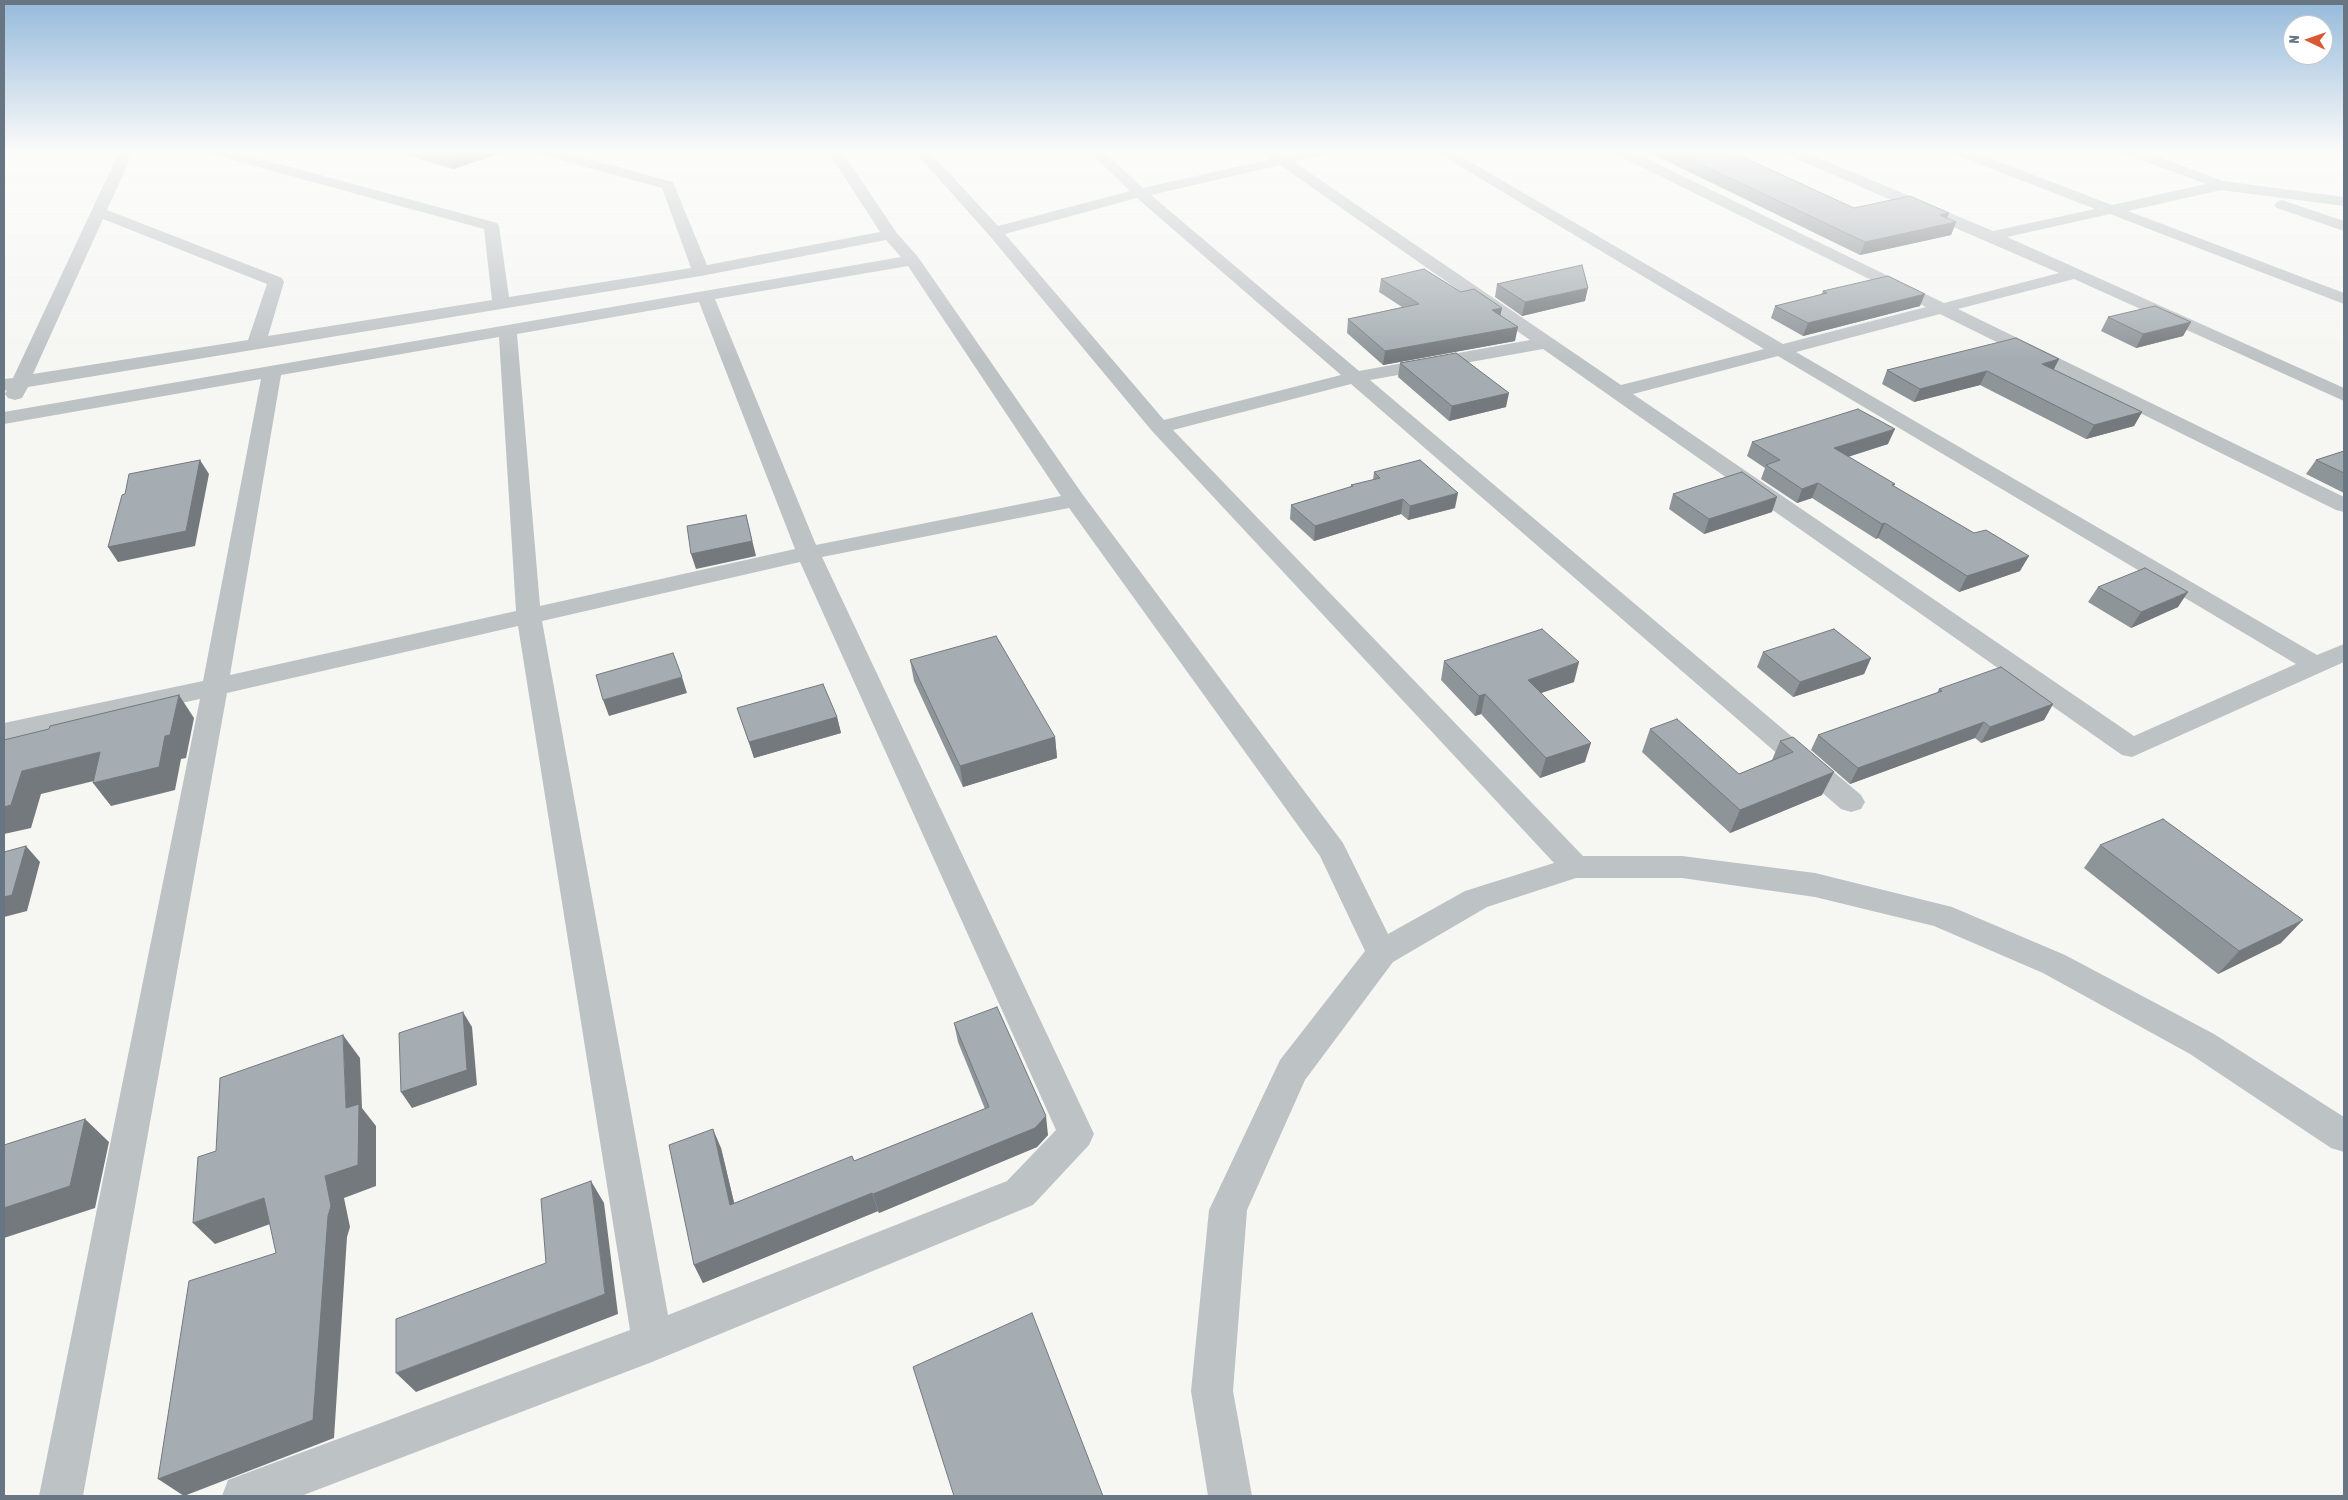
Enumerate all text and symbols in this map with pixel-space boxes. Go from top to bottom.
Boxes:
north arrow [2283,15,2333,65]
text: N [2286,35,2302,44]

